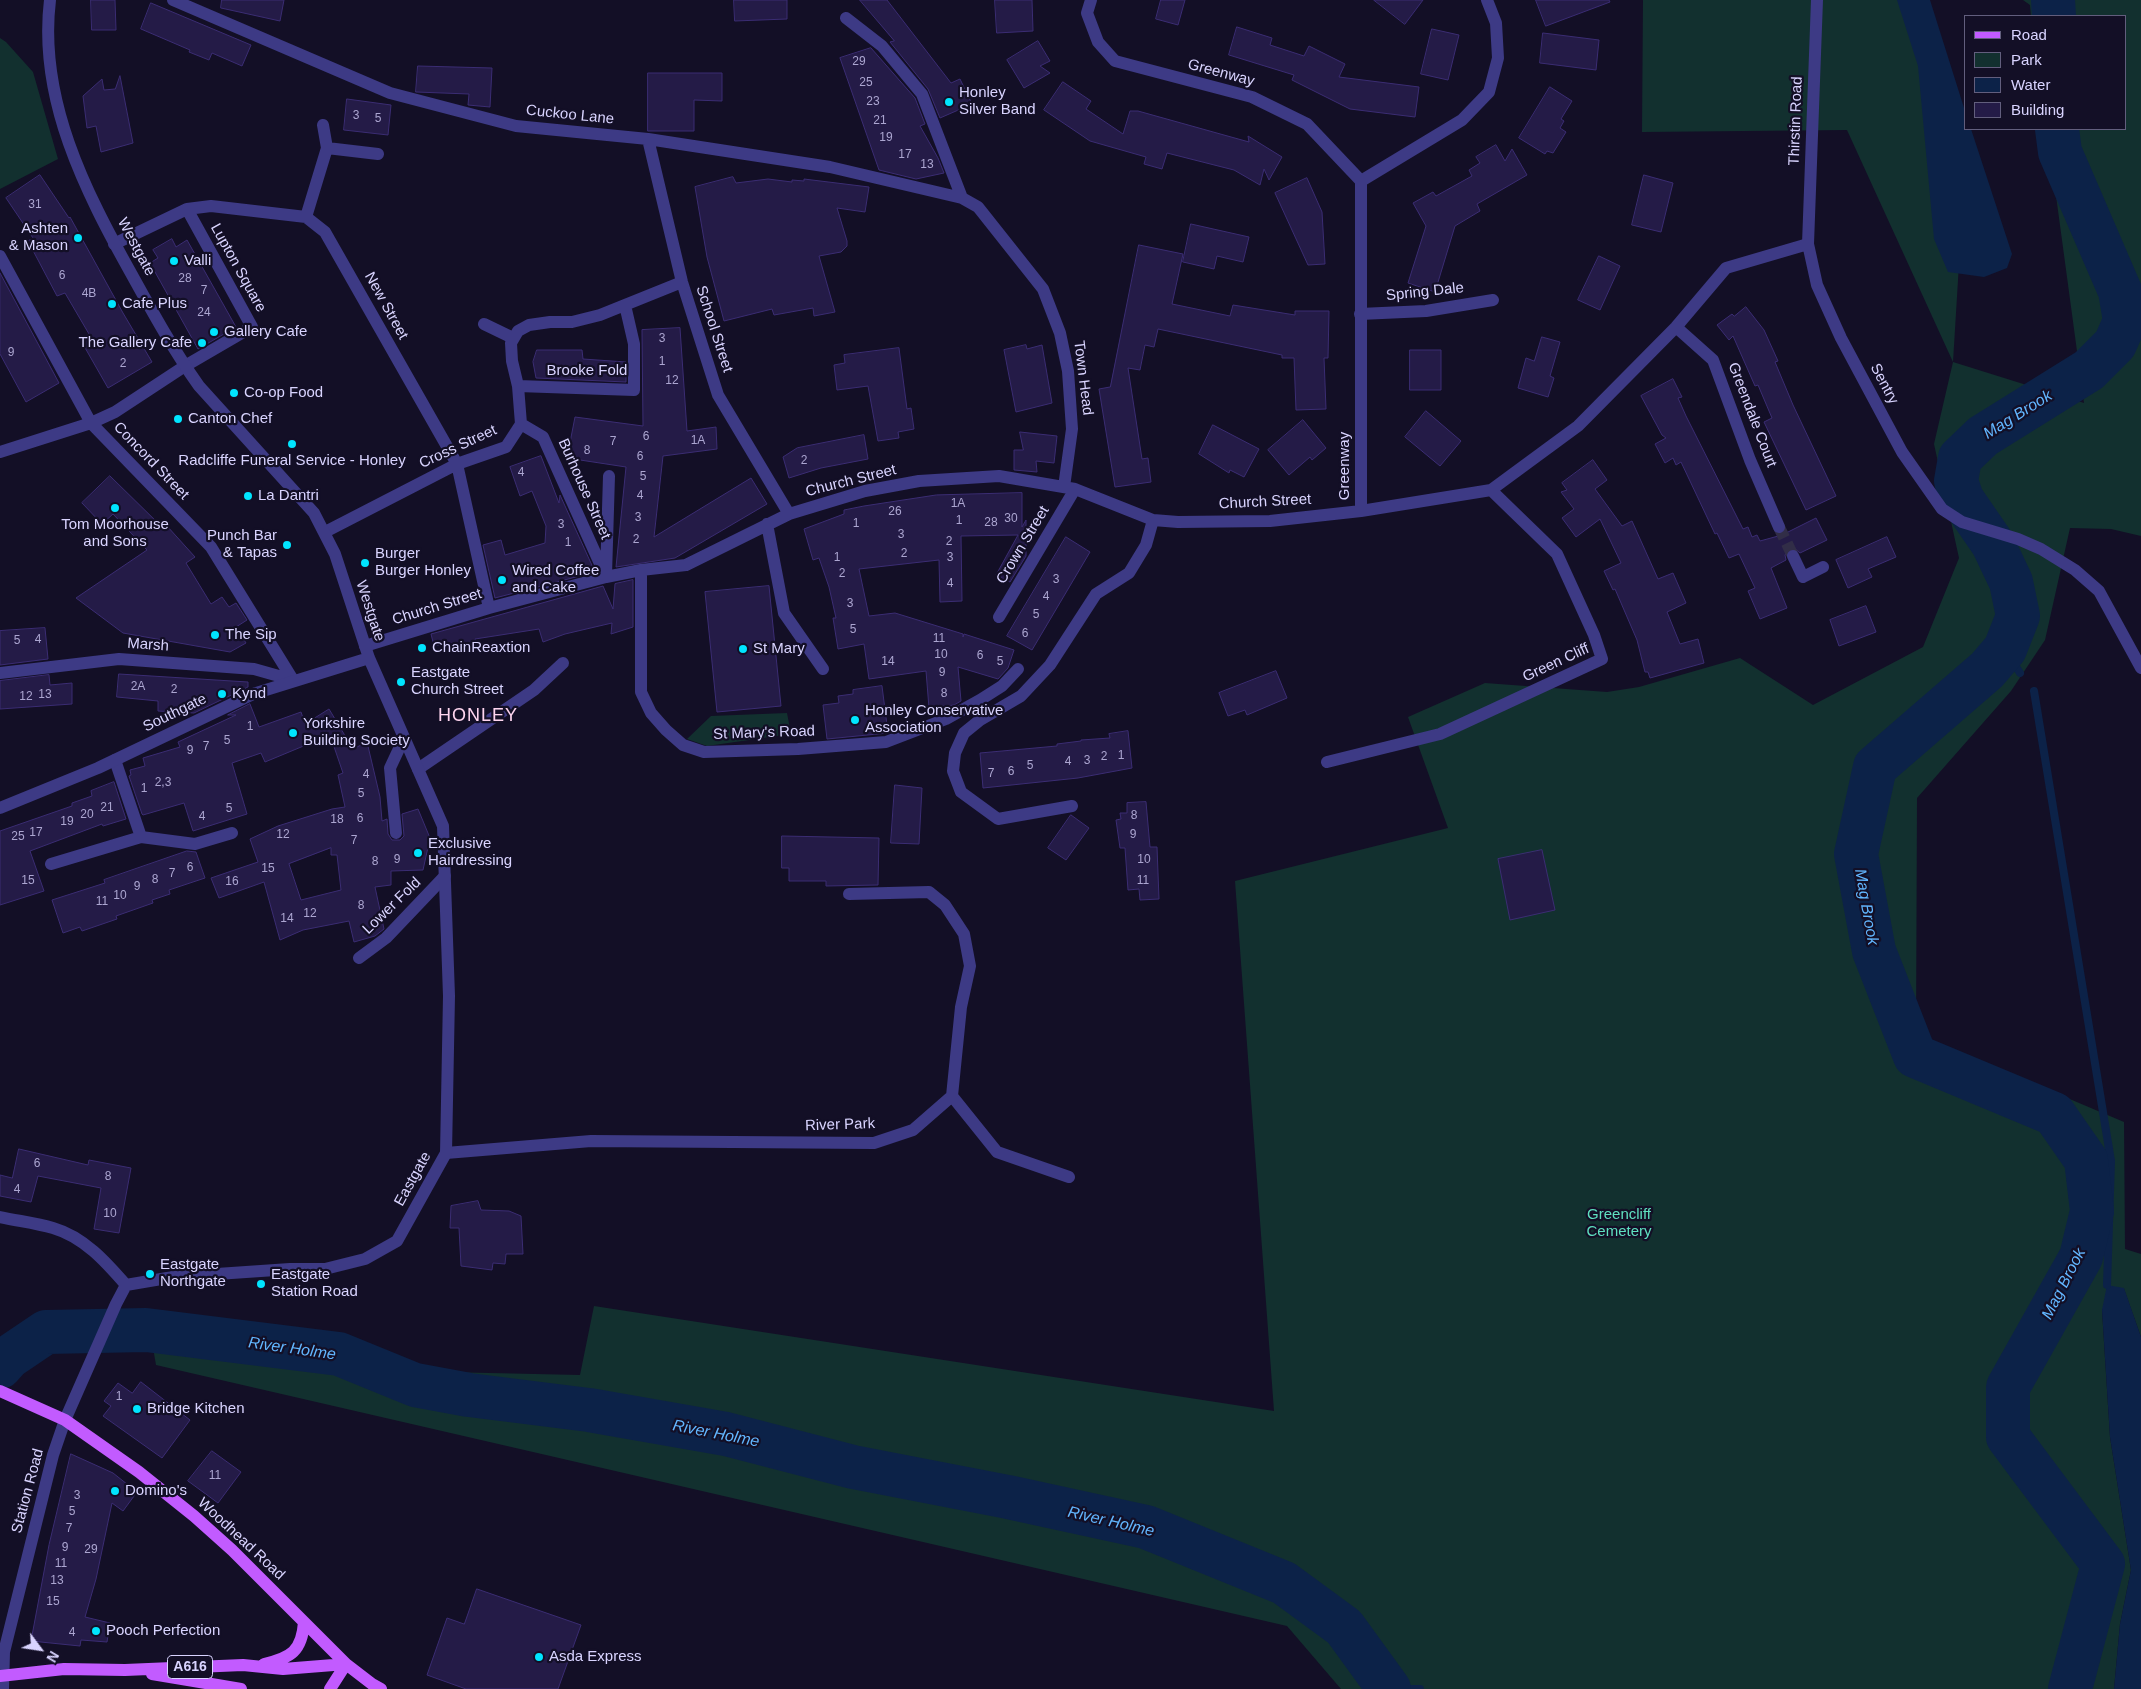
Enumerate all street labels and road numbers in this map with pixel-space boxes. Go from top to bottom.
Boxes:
street label: Greenway [1186,55,1256,91]
street label: Thirstin Road [1785,76,1807,166]
street label: Cuckoo Lane [525,101,615,129]
street label: Westgate [113,215,159,279]
street label: Lupton Square [206,221,270,315]
street label: New Street [360,269,412,343]
street label: Spring Dale [1385,279,1465,305]
street label: School Street [692,283,736,375]
street label: Town Head [1069,340,1097,416]
street label: Greendale Court [1724,360,1780,470]
street label: Sentry [1866,361,1902,407]
street label: Brooke Fold [547,362,627,380]
street label: Concord Street [109,418,193,504]
street label: Cross Street [416,421,500,473]
street label: Greenway [1336,432,1354,500]
street label: Burhouse Street [554,436,614,542]
street label: Church Street [804,461,898,501]
street label: Church Street [1218,491,1312,513]
street label: Crown Street [993,503,1053,587]
street label: Westgate [352,578,388,644]
street label: Church Street [390,585,484,629]
street label: Marsh [127,635,169,655]
street label: Green Cliff [1520,640,1592,686]
street label: Southgate [140,690,210,736]
street label: St Mary's Road [713,722,815,744]
street label: Lower Fold [359,874,425,938]
street label: River Park [805,1115,875,1135]
street label: Eastgate [391,1149,435,1209]
street label: Station Road [8,1447,48,1535]
street label: Woodhead Road [194,1494,288,1584]
road number: A616 [168,1655,212,1678]

